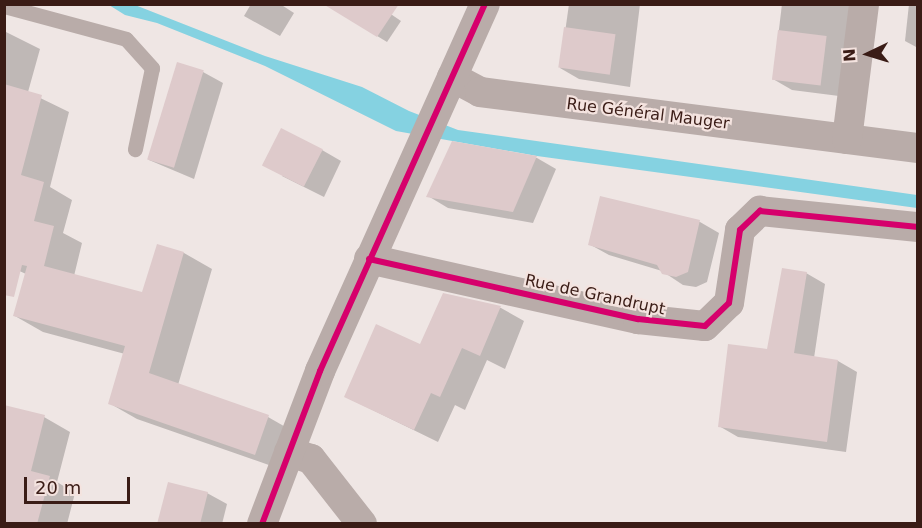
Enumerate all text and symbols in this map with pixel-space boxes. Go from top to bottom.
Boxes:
north arrow [838,24,898,84]
text: N [840,48,859,63]
street label: Rue Général Mauger [565,94,731,134]
street label: Rue de Grandrupt [523,271,667,319]
scale bar [27,465,134,503]
text: 20 m [35,477,81,498]

